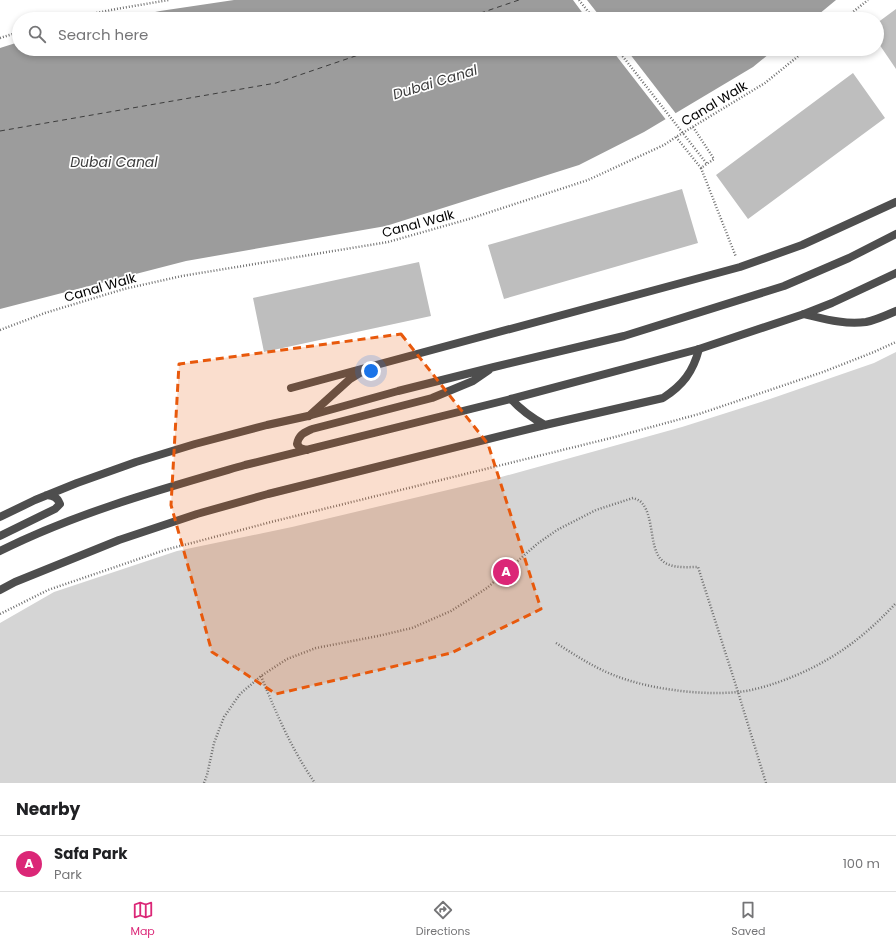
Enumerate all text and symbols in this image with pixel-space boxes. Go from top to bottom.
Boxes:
search box [12,12,884,56]
icon: search [26,23,48,45]
text: Search here [58,24,148,45]
water label: Dubai Canal [390,59,480,104]
street label: Canal Walk [678,76,751,131]
water label: Dubai Canal [70,152,158,172]
street label: Canal Walk [380,205,457,242]
street label: Canal Walk [62,268,139,307]
your location [361,361,381,381]
pin: A [493,557,519,587]
text: Nearby [16,797,80,821]
text: Safa Park [54,843,127,864]
text: A [24,854,34,873]
text: 100 m [843,854,880,873]
text: Park [54,865,82,884]
tab: Map [130,899,155,940]
tab: Directions [416,899,470,940]
tab: Saved [731,899,766,940]

